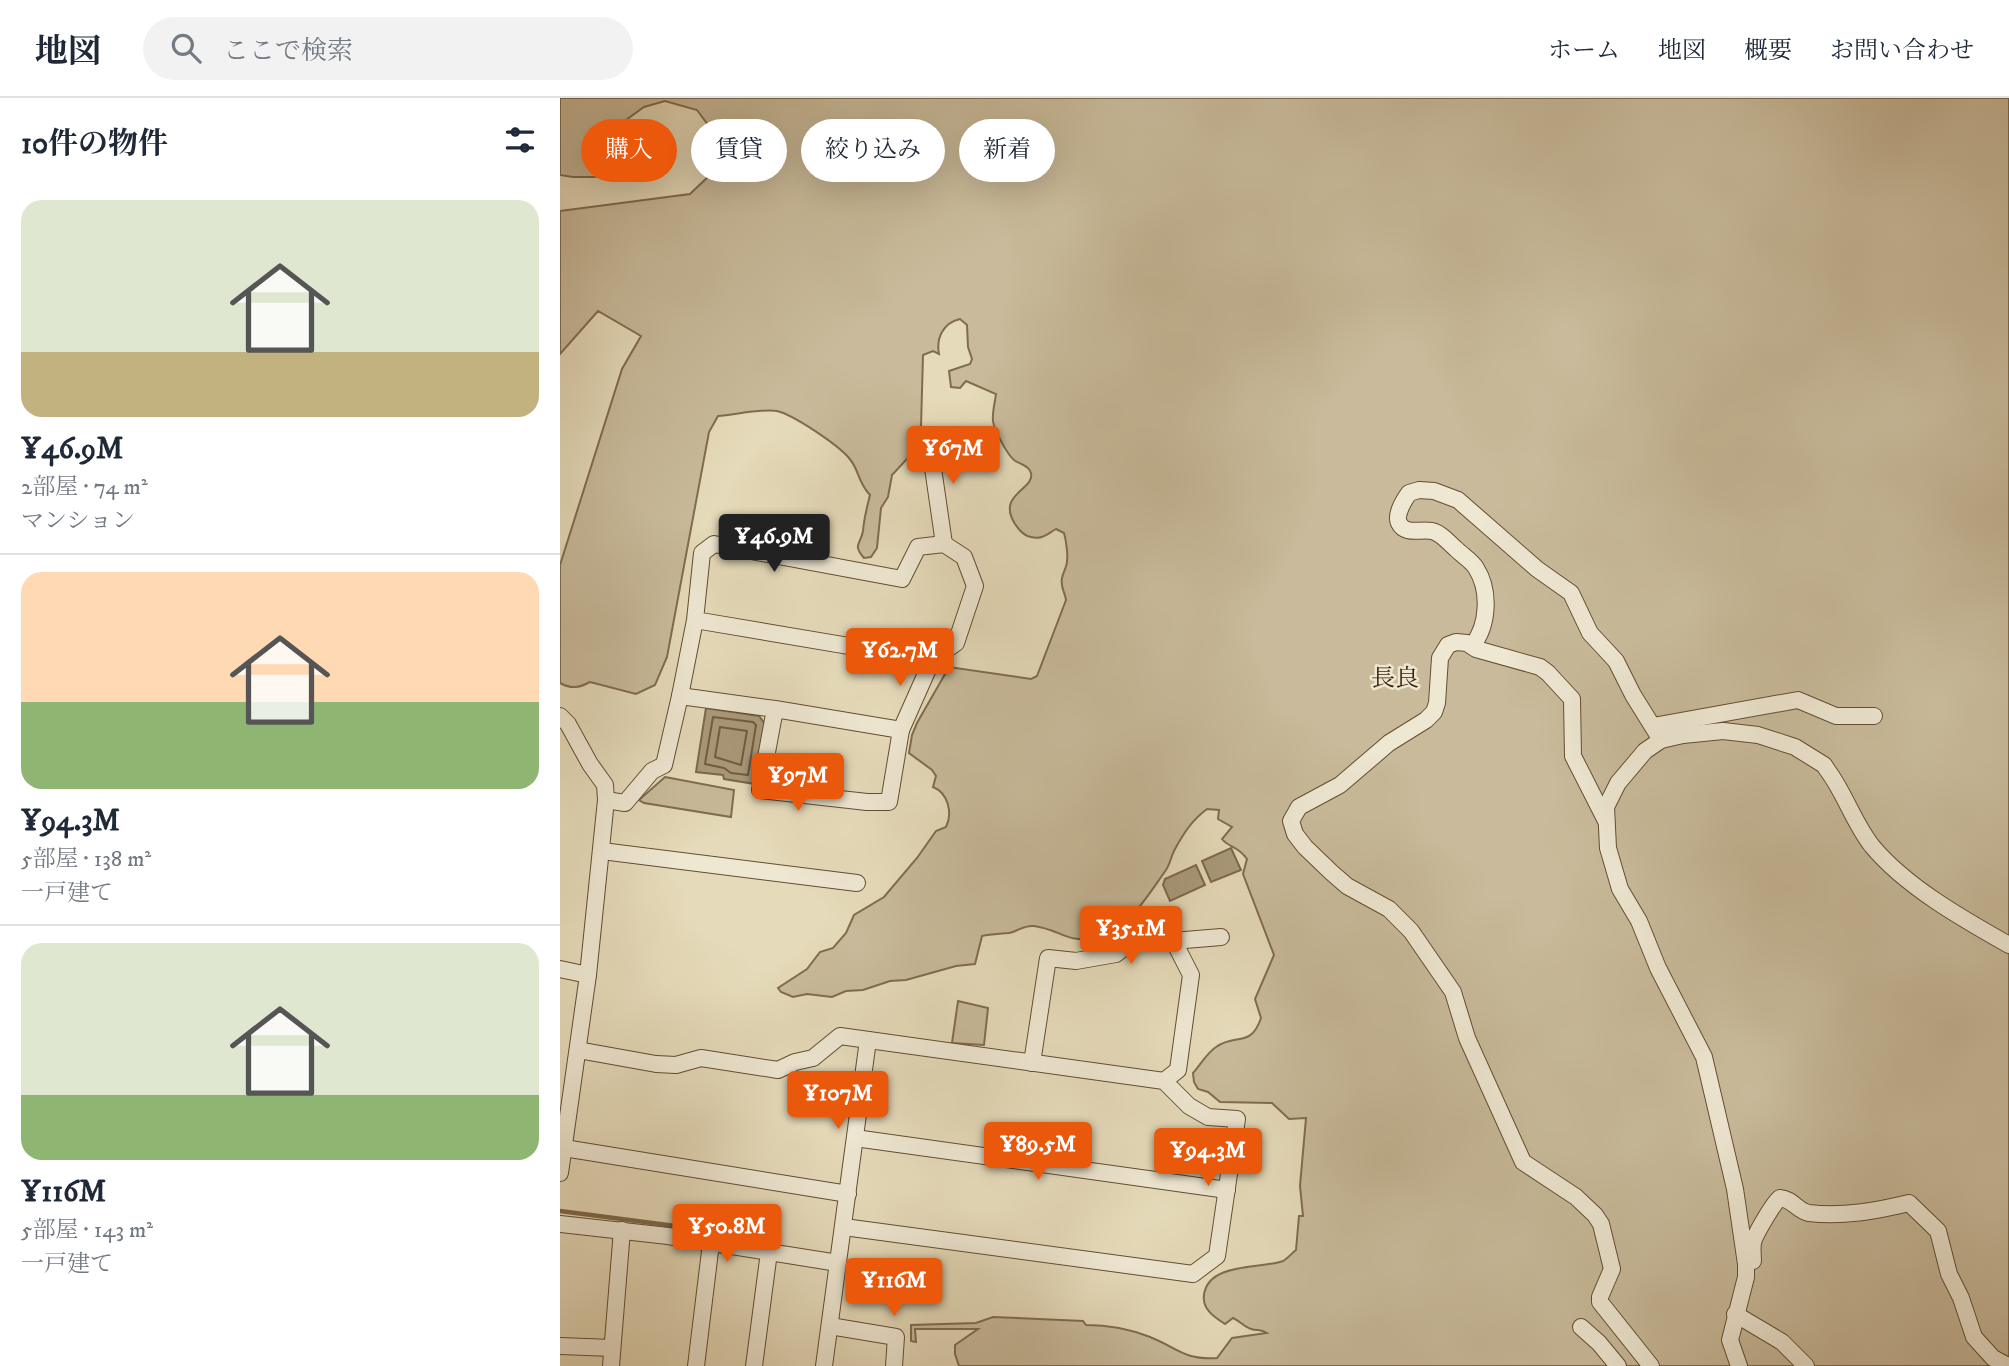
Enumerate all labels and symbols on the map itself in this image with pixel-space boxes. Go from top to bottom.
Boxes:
pin: ¥67M [912,426,994,486]
pin: ¥46.9M [717,514,831,574]
pin: ¥62.7M [843,628,957,688]
district label: 長良 [1371,664,1419,694]
pin: ¥97M [757,754,839,813]
pin: ¥35.1M [1074,906,1188,966]
pin: ¥107M [789,1072,887,1131]
pin: ¥89.5M [981,1122,1095,1182]
pin: ¥94.3M [1151,1128,1265,1188]
pin: ¥50.8M [670,1204,784,1264]
pin: ¥116M [845,1258,943,1318]

